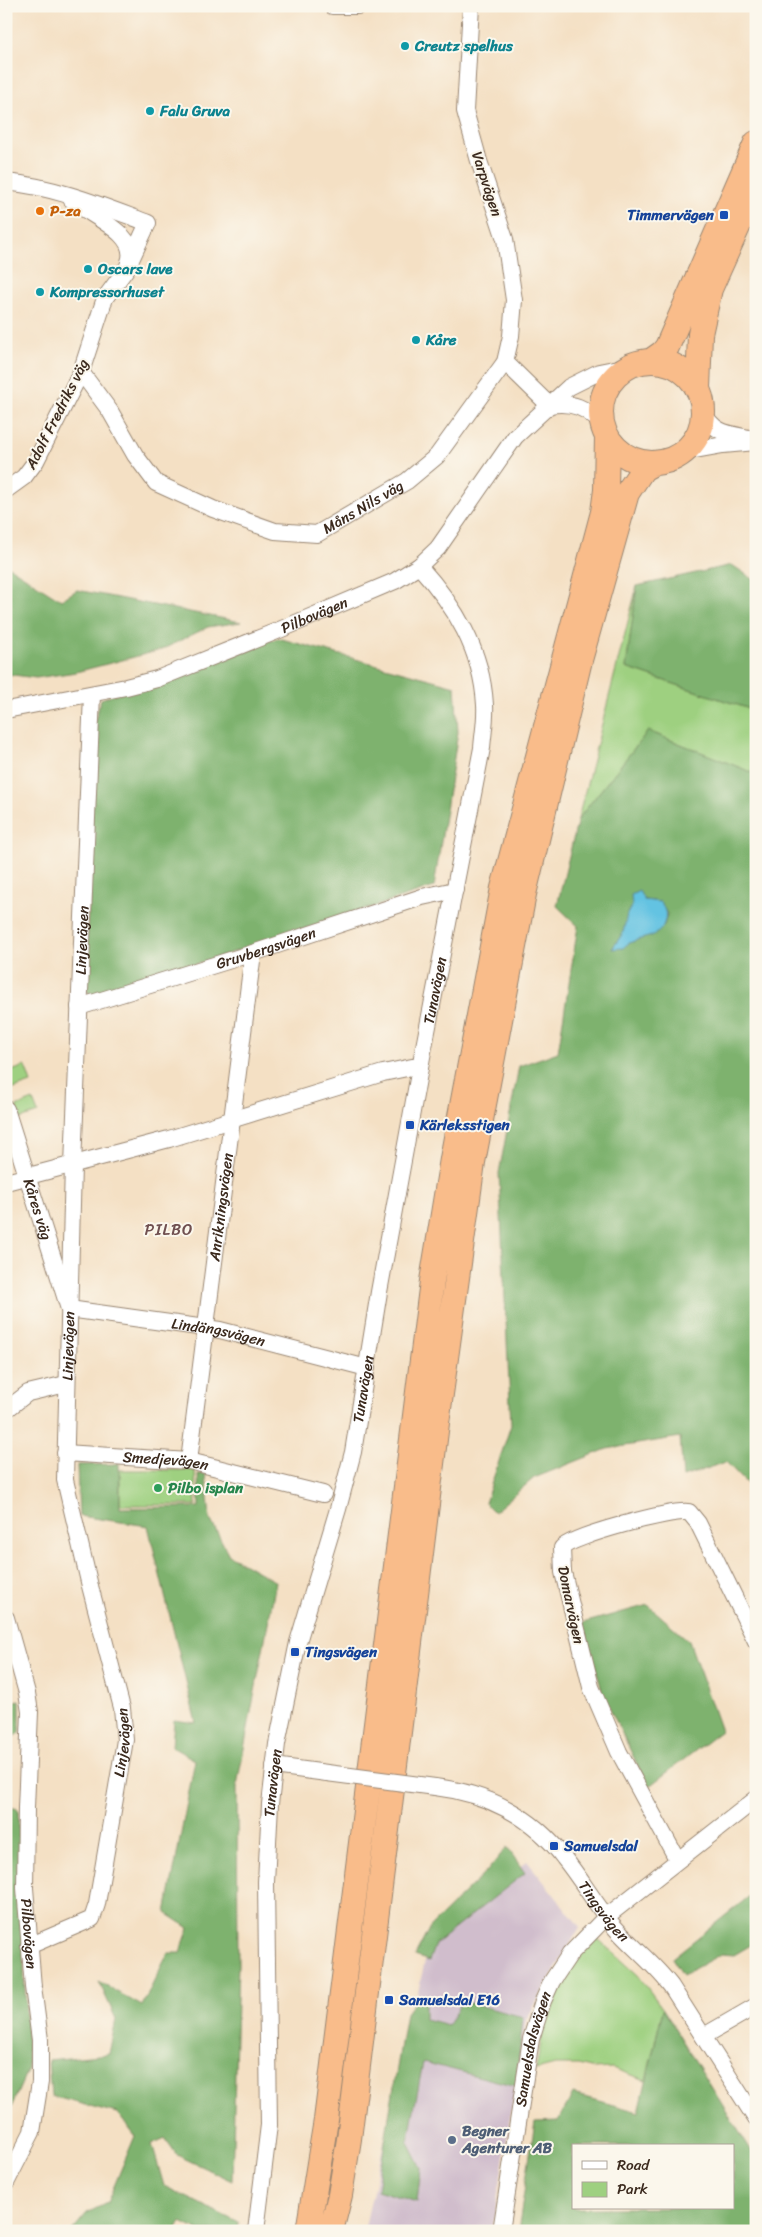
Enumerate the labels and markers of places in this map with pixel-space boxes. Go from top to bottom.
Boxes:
place label: Creutz spelhus [414,33,514,59]
marker: Creutz spelhus [399,40,411,52]
place label: Falu Gruva [159,98,230,124]
marker: Falu Gruva [144,105,156,117]
place label: P-za [50,198,81,224]
place label: Timmervägen [627,202,715,228]
marker: P-za [34,205,46,217]
marker: Timmervägen [718,209,730,221]
place label: Oscars lave [97,256,173,282]
marker: Oscars lave [82,263,94,275]
place label: Kompressorhuset [49,279,165,305]
marker: Kompressorhuset [34,286,46,298]
place label: Kåre [425,327,457,353]
marker: Kåre [410,334,422,346]
place label: Kärleksstigen [419,1112,511,1138]
marker: Kärleksstigen [404,1119,416,1131]
place label: Pilbo isplan [168,1475,244,1501]
marker: Pilbo isplan [152,1482,164,1494]
place label: Tingsvägen [305,1639,378,1665]
marker: Tingsvägen [289,1646,301,1658]
place label: Samuelsdal [563,1833,639,1859]
marker: Samuelsdal [548,1840,560,1852]
place label: Samuelsdal E16 [398,1987,501,2013]
marker: Samuelsdal E16 [383,1994,395,2006]
place label: Begner Agenturer AB [461,2118,553,2161]
marker: Begner Agenturer AB [446,2134,458,2146]

